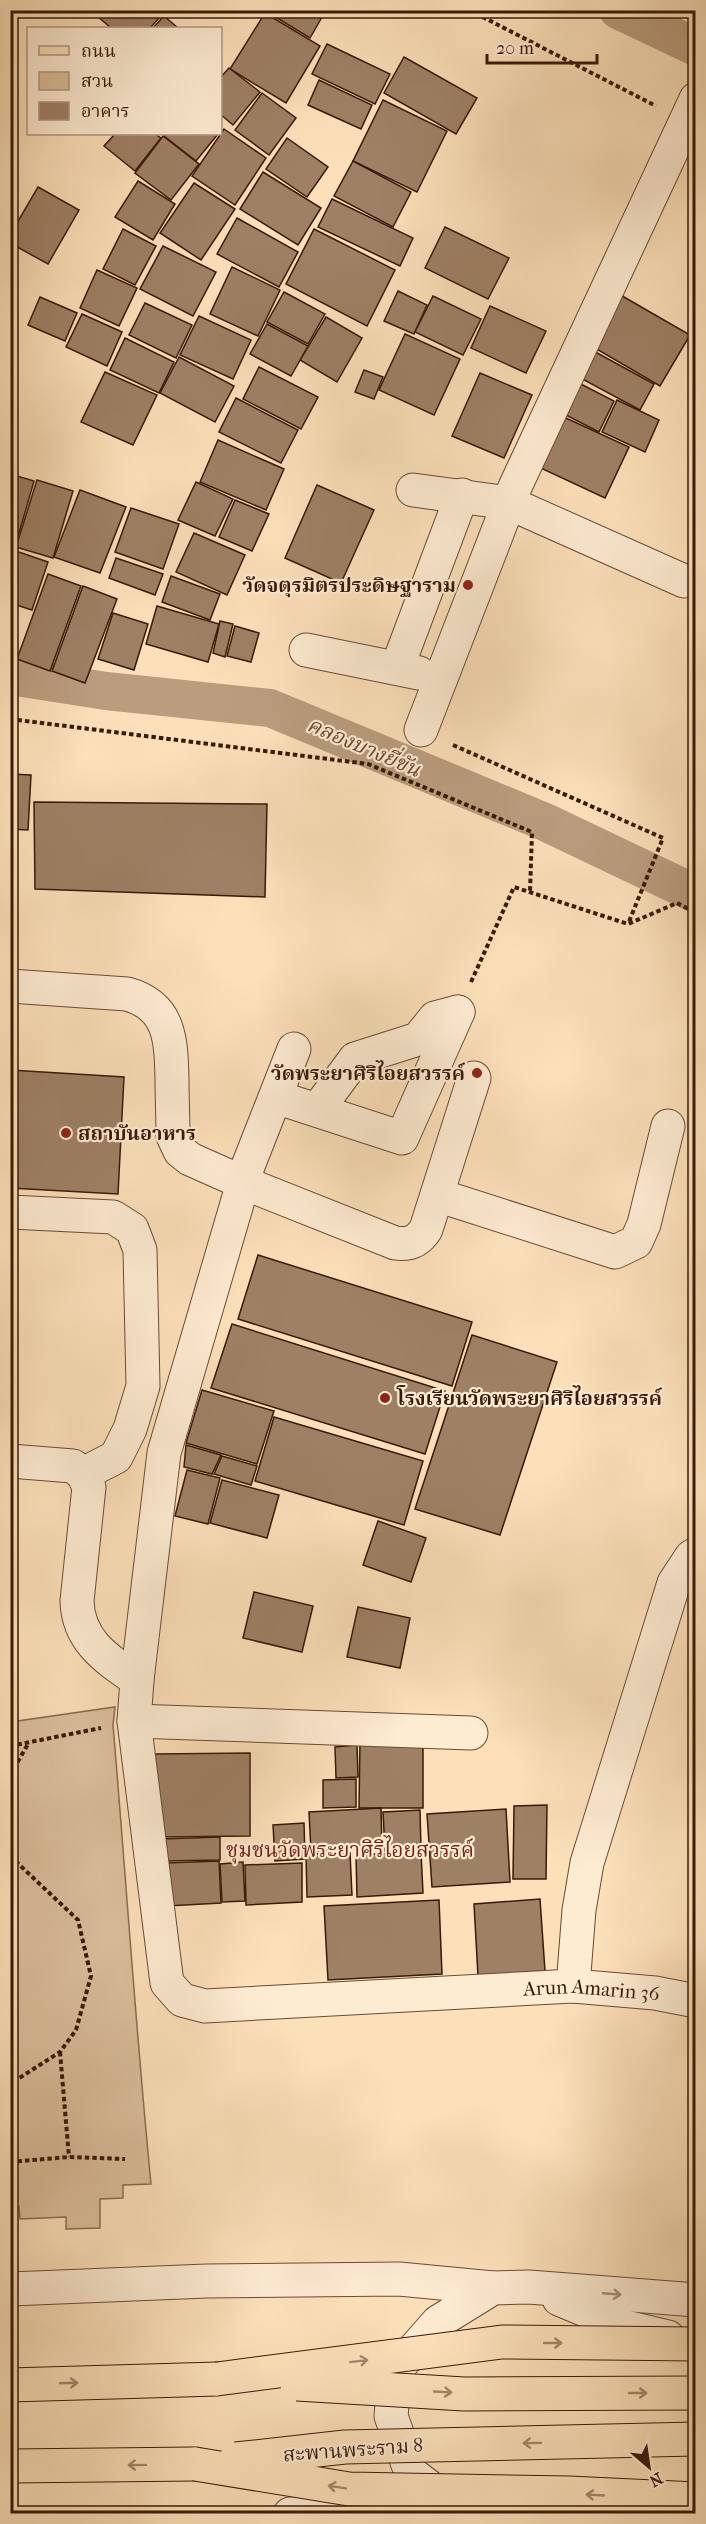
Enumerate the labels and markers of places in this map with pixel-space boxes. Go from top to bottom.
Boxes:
place label: วัดจตุรมิตรประดิษฐาราม [242,574,456,598]
marker: วัดจตุรมิตรประดิษฐาราม [461,578,475,592]
place label: วัดพระยาศิริไอยสวรรค์ [271,1060,466,1085]
marker: วัดพระยาศิริไอยสวรรค์ [470,1066,484,1080]
place label: สถาบันอาหาร [78,1122,196,1145]
marker: สถาบันอาหาร [59,1126,73,1140]
place label: โรงเรียนวัดพระยาศิริไอยสวรรค์ [396,1385,663,1410]
marker: โรงเรียนวัดพระยาศิริไอยสวรรค์ [378,1391,392,1405]

